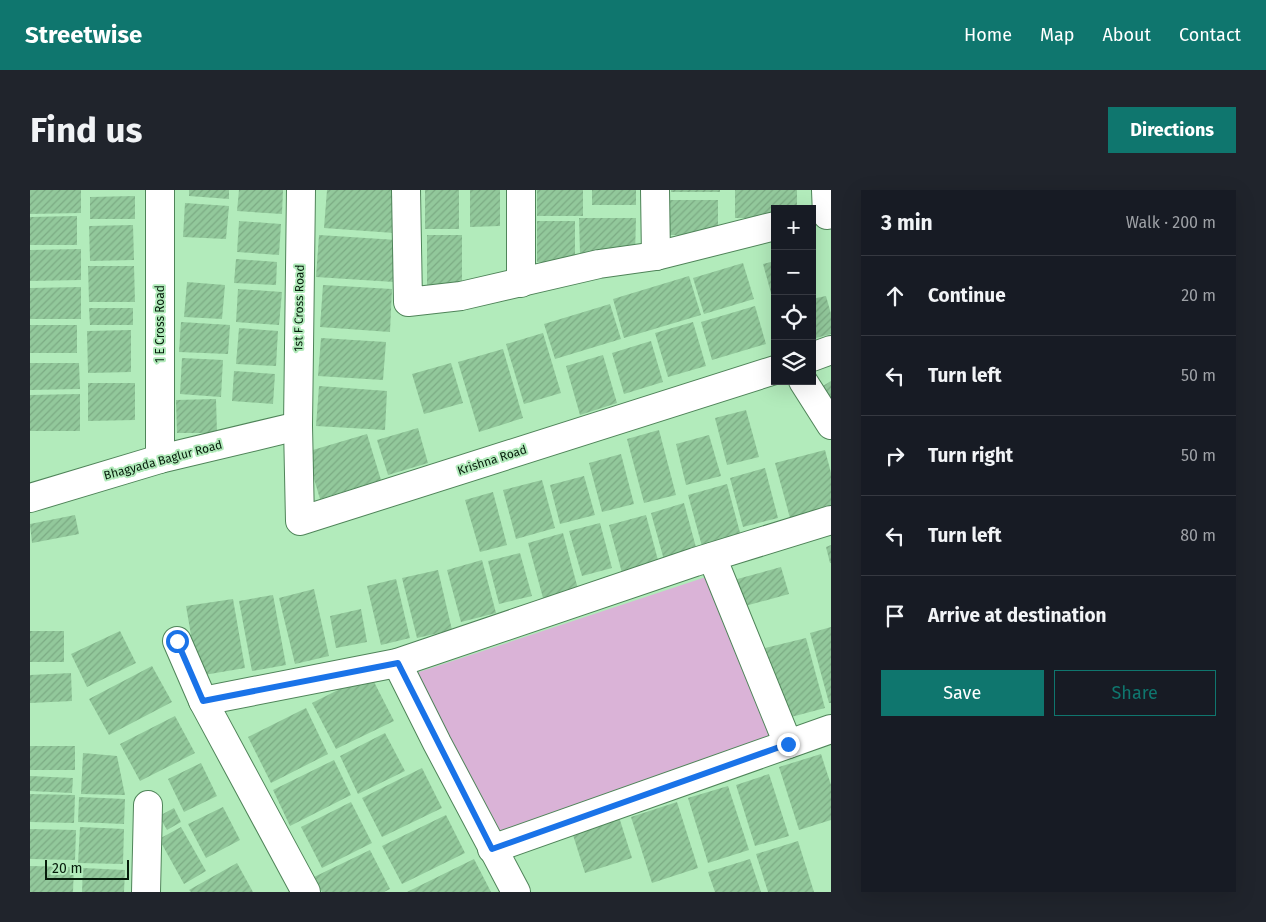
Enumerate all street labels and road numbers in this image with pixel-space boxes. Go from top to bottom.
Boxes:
street label: 1st F Cross Road [291,264,307,352]
street label: 1 E Cross Road [153,285,167,363]
street label: Bhagyada Baglur Road [102,437,224,483]
street label: Krishna Road [456,442,528,478]

